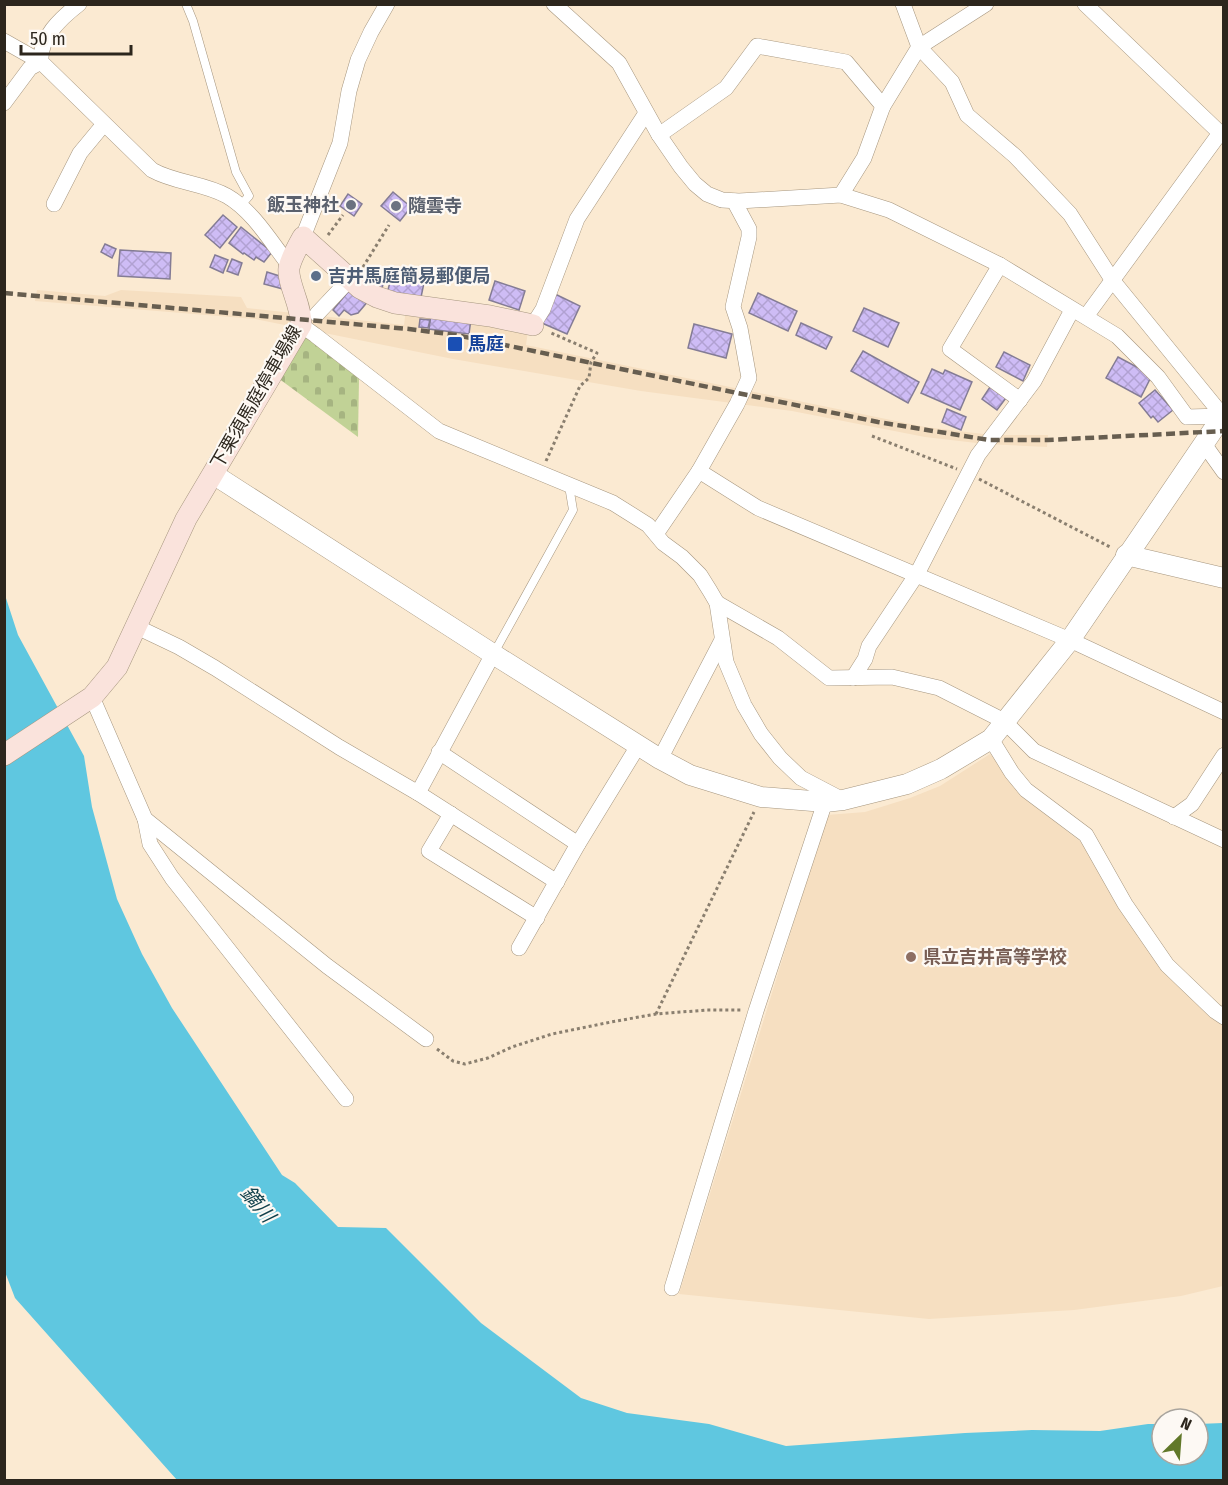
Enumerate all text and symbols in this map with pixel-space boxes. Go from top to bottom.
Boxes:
scale bar [21,18,130,56]
text: 50 m [30,28,66,50]
place label: 飯玉神社 [267,194,339,216]
place label: 隨雲寺 [408,195,462,217]
marker: 飯玉神社 [344,198,358,212]
marker: 隨雲寺 [389,199,403,213]
place label: 吉井馬庭簡易郵便局 [328,265,490,287]
marker: 吉井馬庭簡易郵便局 [309,269,323,283]
street label: 下栗須馬庭停車場線 [206,321,306,473]
place label: 馬庭 [468,333,504,355]
marker: 馬庭 [446,335,464,353]
place label: 県立吉井高等学校 [923,946,1067,968]
marker: 県立吉井高等学校 [904,950,918,964]
water label: 鏑川 [236,1181,281,1229]
north arrow [1150,1407,1210,1467]
text: N [1178,1413,1194,1434]

